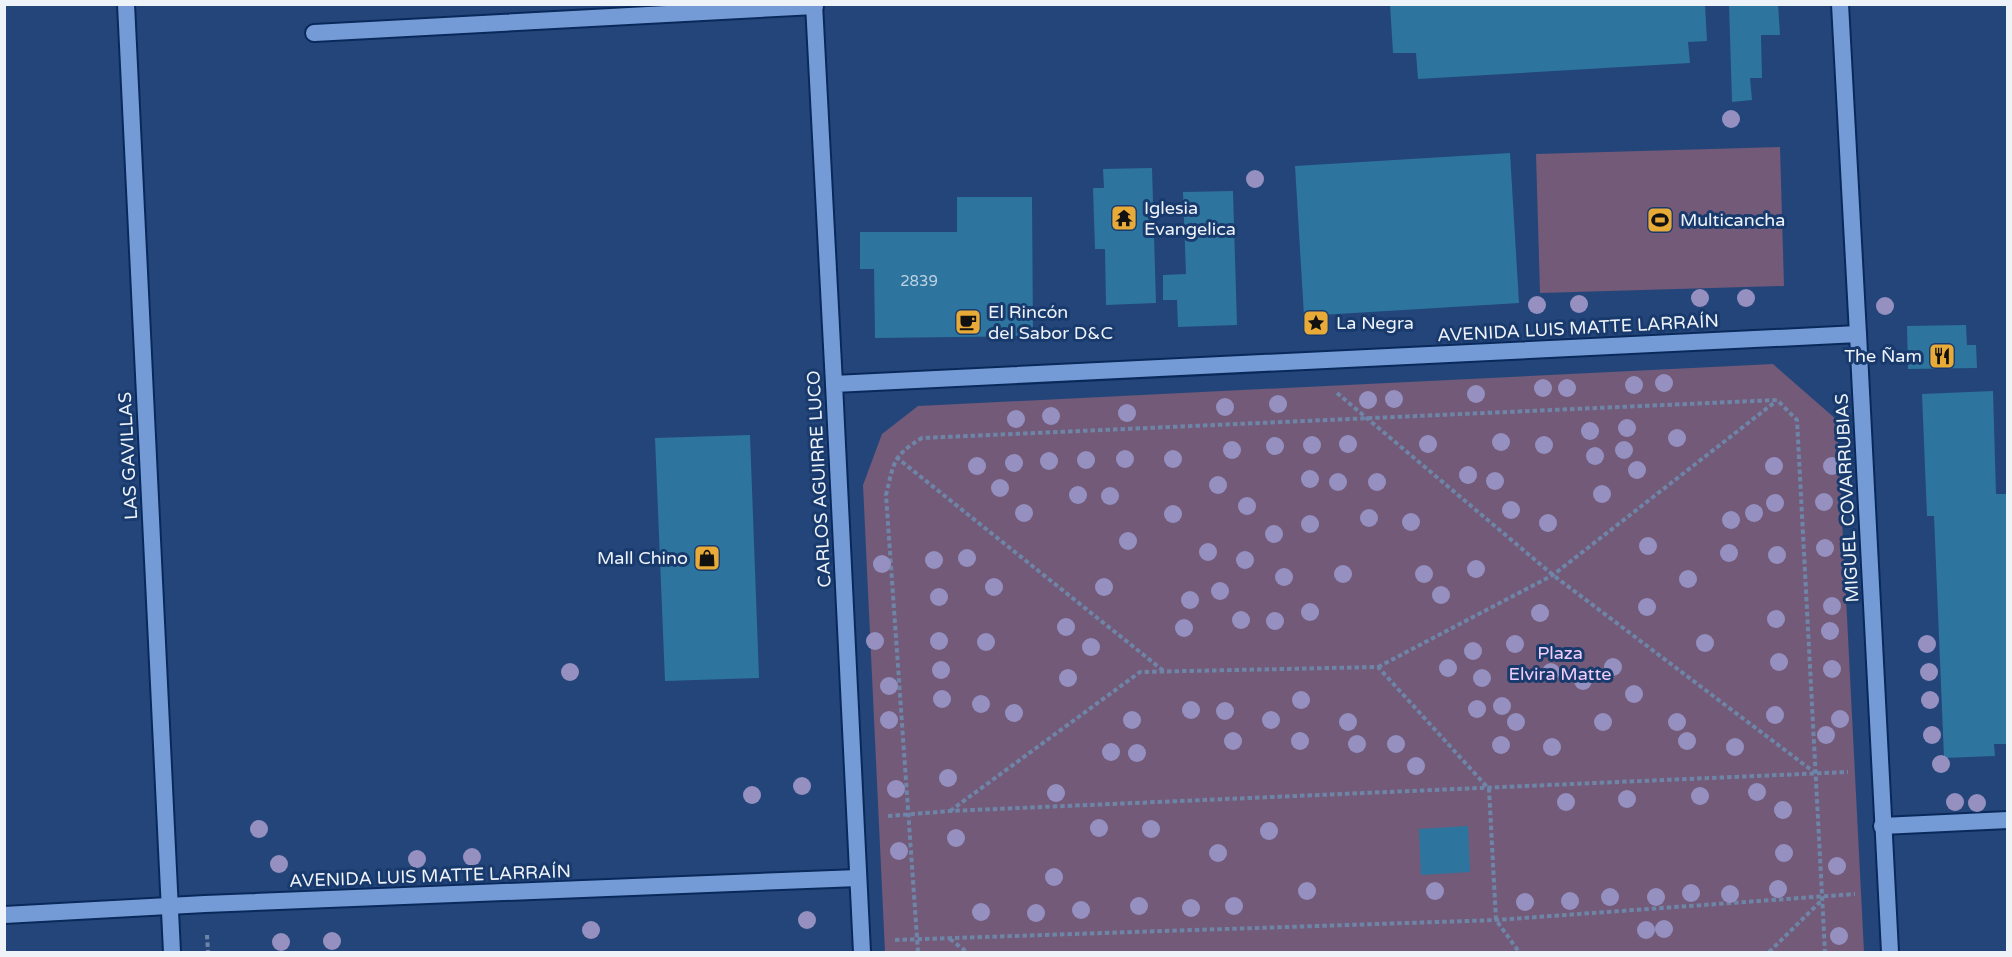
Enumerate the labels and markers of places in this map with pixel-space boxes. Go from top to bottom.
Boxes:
place label: Iglesia Evangelica [1144,197,1236,240]
temple icon: Iglesia Evangelica [1109,203,1139,233]
sports icon: Multicancha [1645,205,1675,235]
place label: Multicancha [1680,209,1785,231]
place label: El Rincón del Sabor D&C [988,301,1113,344]
cafe icon: El Rincón del Sabor D&C [953,307,983,337]
place icon: La Negra [1301,308,1331,338]
place label: La Negra [1336,312,1414,334]
restaurant icon: The Ñam [1927,341,1957,371]
place label: The Ñam [1844,345,1922,367]
shop icon: Mall Chino [692,543,722,573]
place label: Mall Chino [597,547,688,569]

